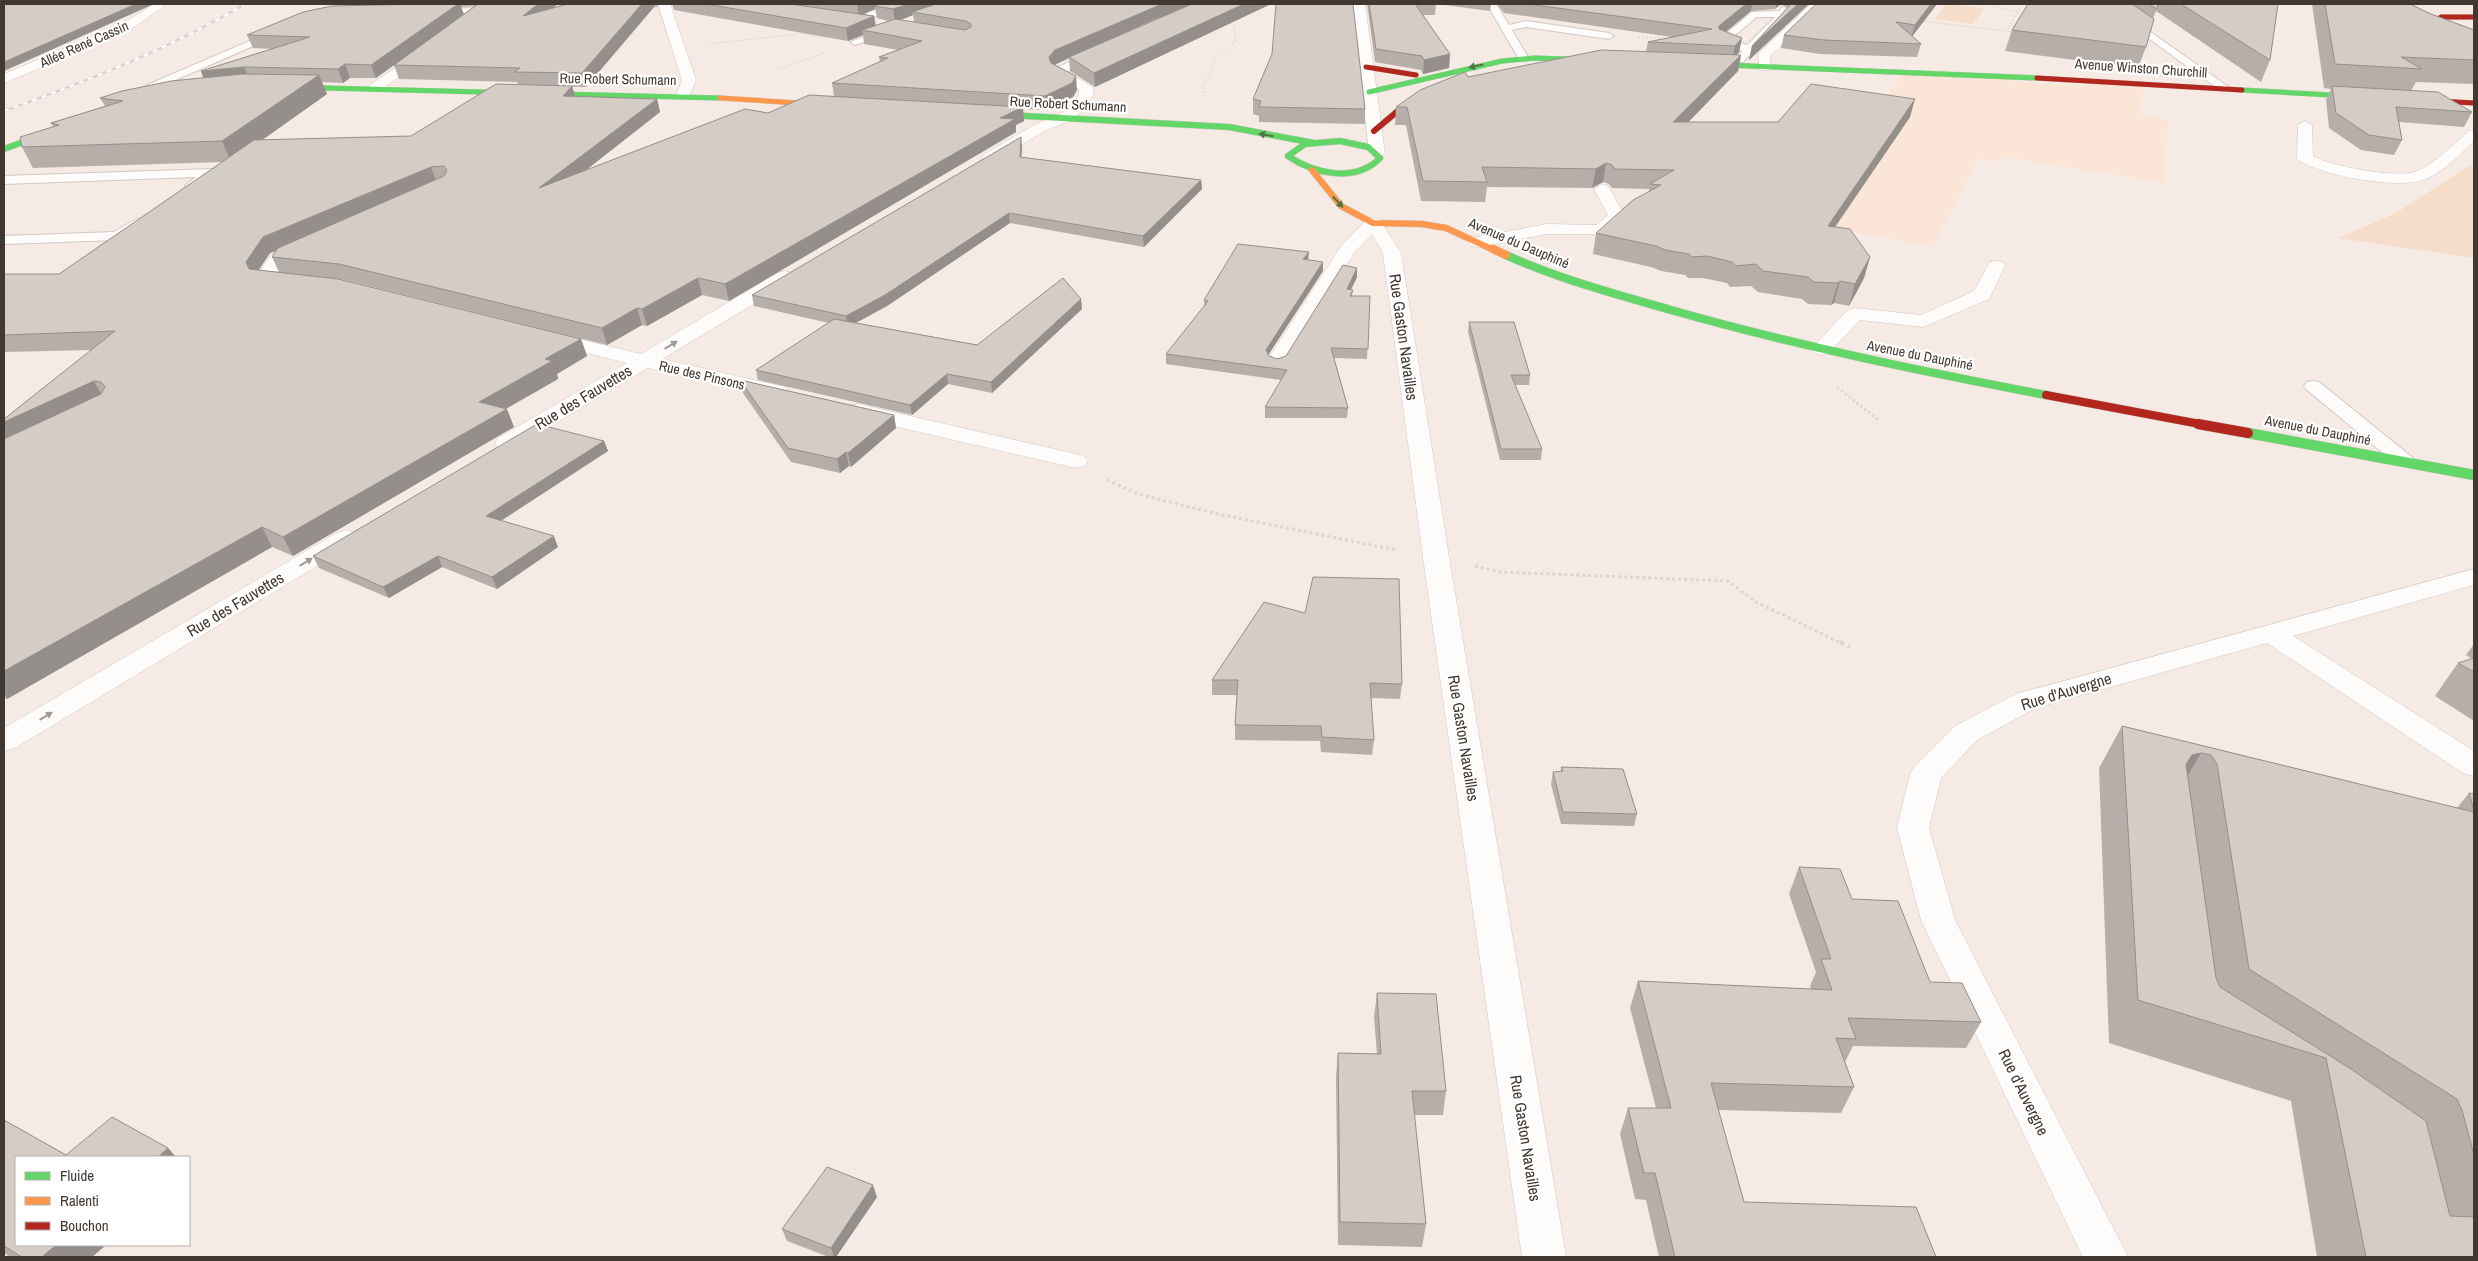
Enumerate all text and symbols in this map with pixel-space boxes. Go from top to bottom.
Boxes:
street label: Allée René Cassin [36,16,131,72]
street label: Avenue Winston Churchill [2073,54,2208,82]
one-way arrow [1469,62,1484,70]
street label: Rue Robert Schumann [559,69,677,89]
street label: Rue Robert Schumann [1009,92,1127,116]
one-way arrow [1258,131,1274,139]
one-way arrow [1332,195,1344,207]
street label: Avenue du Dauphiné [1465,213,1572,272]
street label: Rue Gaston Navailles [1384,272,1424,402]
street label: Avenue du Dauphiné [1864,336,1975,374]
one-way arrow [664,340,678,349]
street label: Rue des Pinsons [657,356,747,394]
street label: Rue des Fauvettes [530,359,636,435]
street label: Avenue du Dauphiné [2262,411,2373,449]
one-way arrow [299,557,312,566]
street label: Rue des Fauvettes [182,566,288,642]
street label: Rue d'Auvergne [2018,667,2114,715]
street label: Rue Gaston Navailles [1443,673,1485,803]
one-way arrow [39,712,52,721]
street label: Rue d'Auvergne [1994,1045,2054,1139]
street label: Rue Gaston Navailles [1505,1073,1547,1203]
legend [15,1156,190,1246]
text: Fluide [60,1165,94,1186]
text: Ralenti [60,1190,99,1211]
text: Bouchon [60,1215,109,1236]

